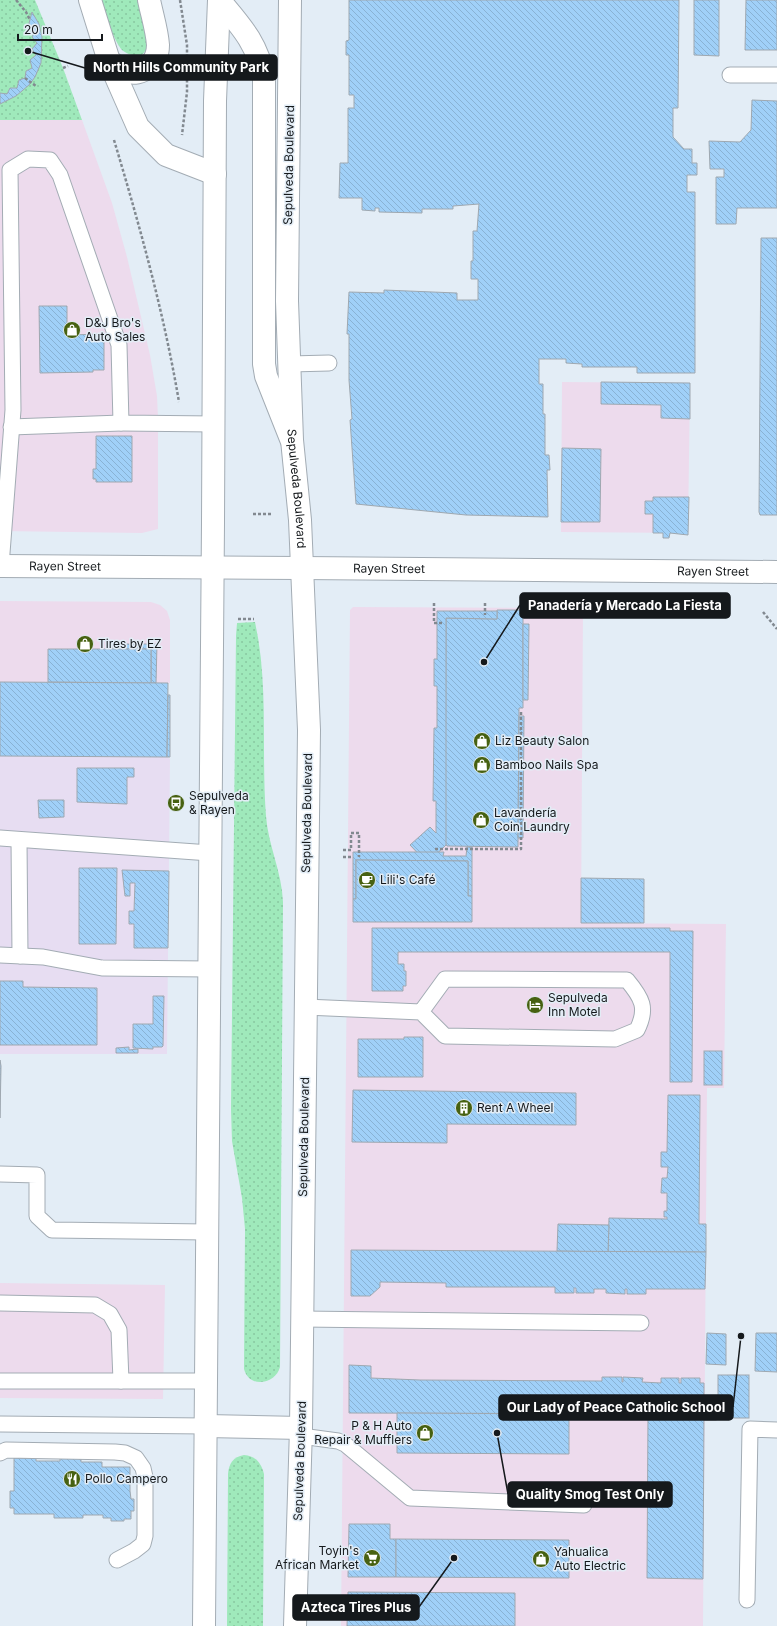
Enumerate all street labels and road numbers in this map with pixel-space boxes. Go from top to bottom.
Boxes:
street label: Sepulveda Boulevard [280,105,297,225]
street label: Sepulveda Boulevard [285,429,309,549]
street label: Rayen Street [29,558,101,574]
street label: Rayen Street [353,560,425,576]
street label: Rayen Street [677,563,749,579]
street label: Sepulveda Boulevard [298,753,315,873]
street label: Sepulveda Boulevard [295,1077,312,1197]
street label: Sepulveda Boulevard [290,1401,309,1521]

